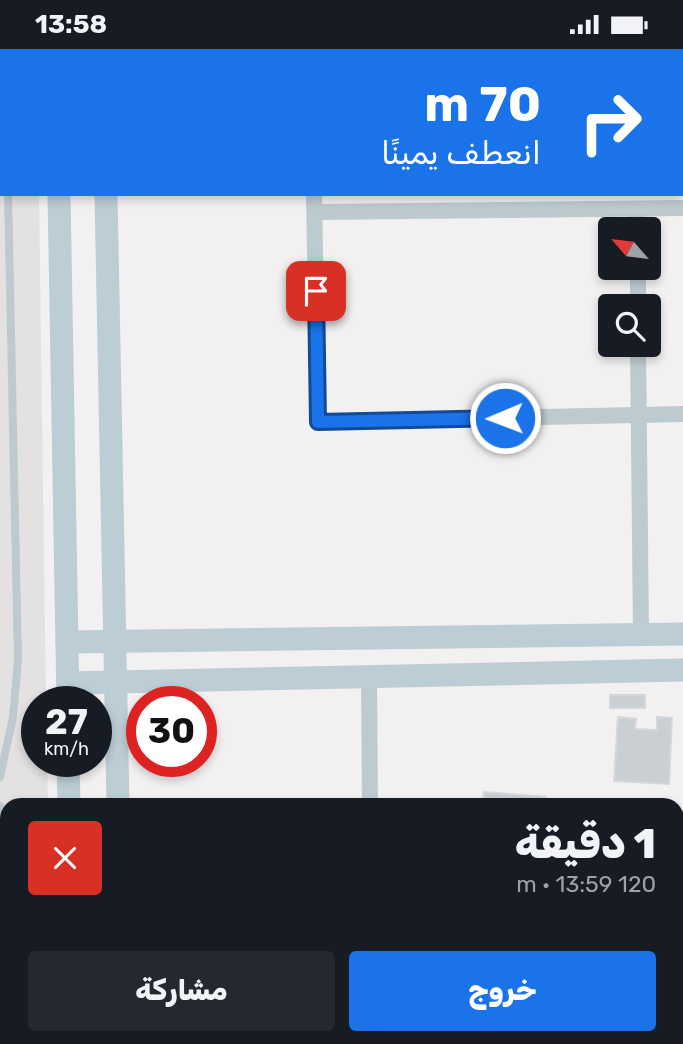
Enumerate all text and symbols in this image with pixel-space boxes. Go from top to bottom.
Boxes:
text: 13:58 [35,9,107,40]
text: 70 m [424,75,541,133]
icon: right [565,77,656,168]
text: انعطف يمينًا [381,134,541,172]
north arrow [598,217,662,280]
map controls [598,217,661,357]
pin [286,261,346,321]
icon: arrive [297,272,335,310]
button: search [598,294,661,357]
position arrow [468,381,542,455]
speed limit sign: 30 [126,686,217,777]
text: 27 [45,701,88,743]
text: km/h [44,738,89,760]
text: 1 دقيقة [515,819,656,869]
button: close [28,821,102,895]
text: 120 m · 13:59 [516,870,656,898]
button: مشاركة [28,951,335,1031]
button: خروج [349,951,656,1031]

